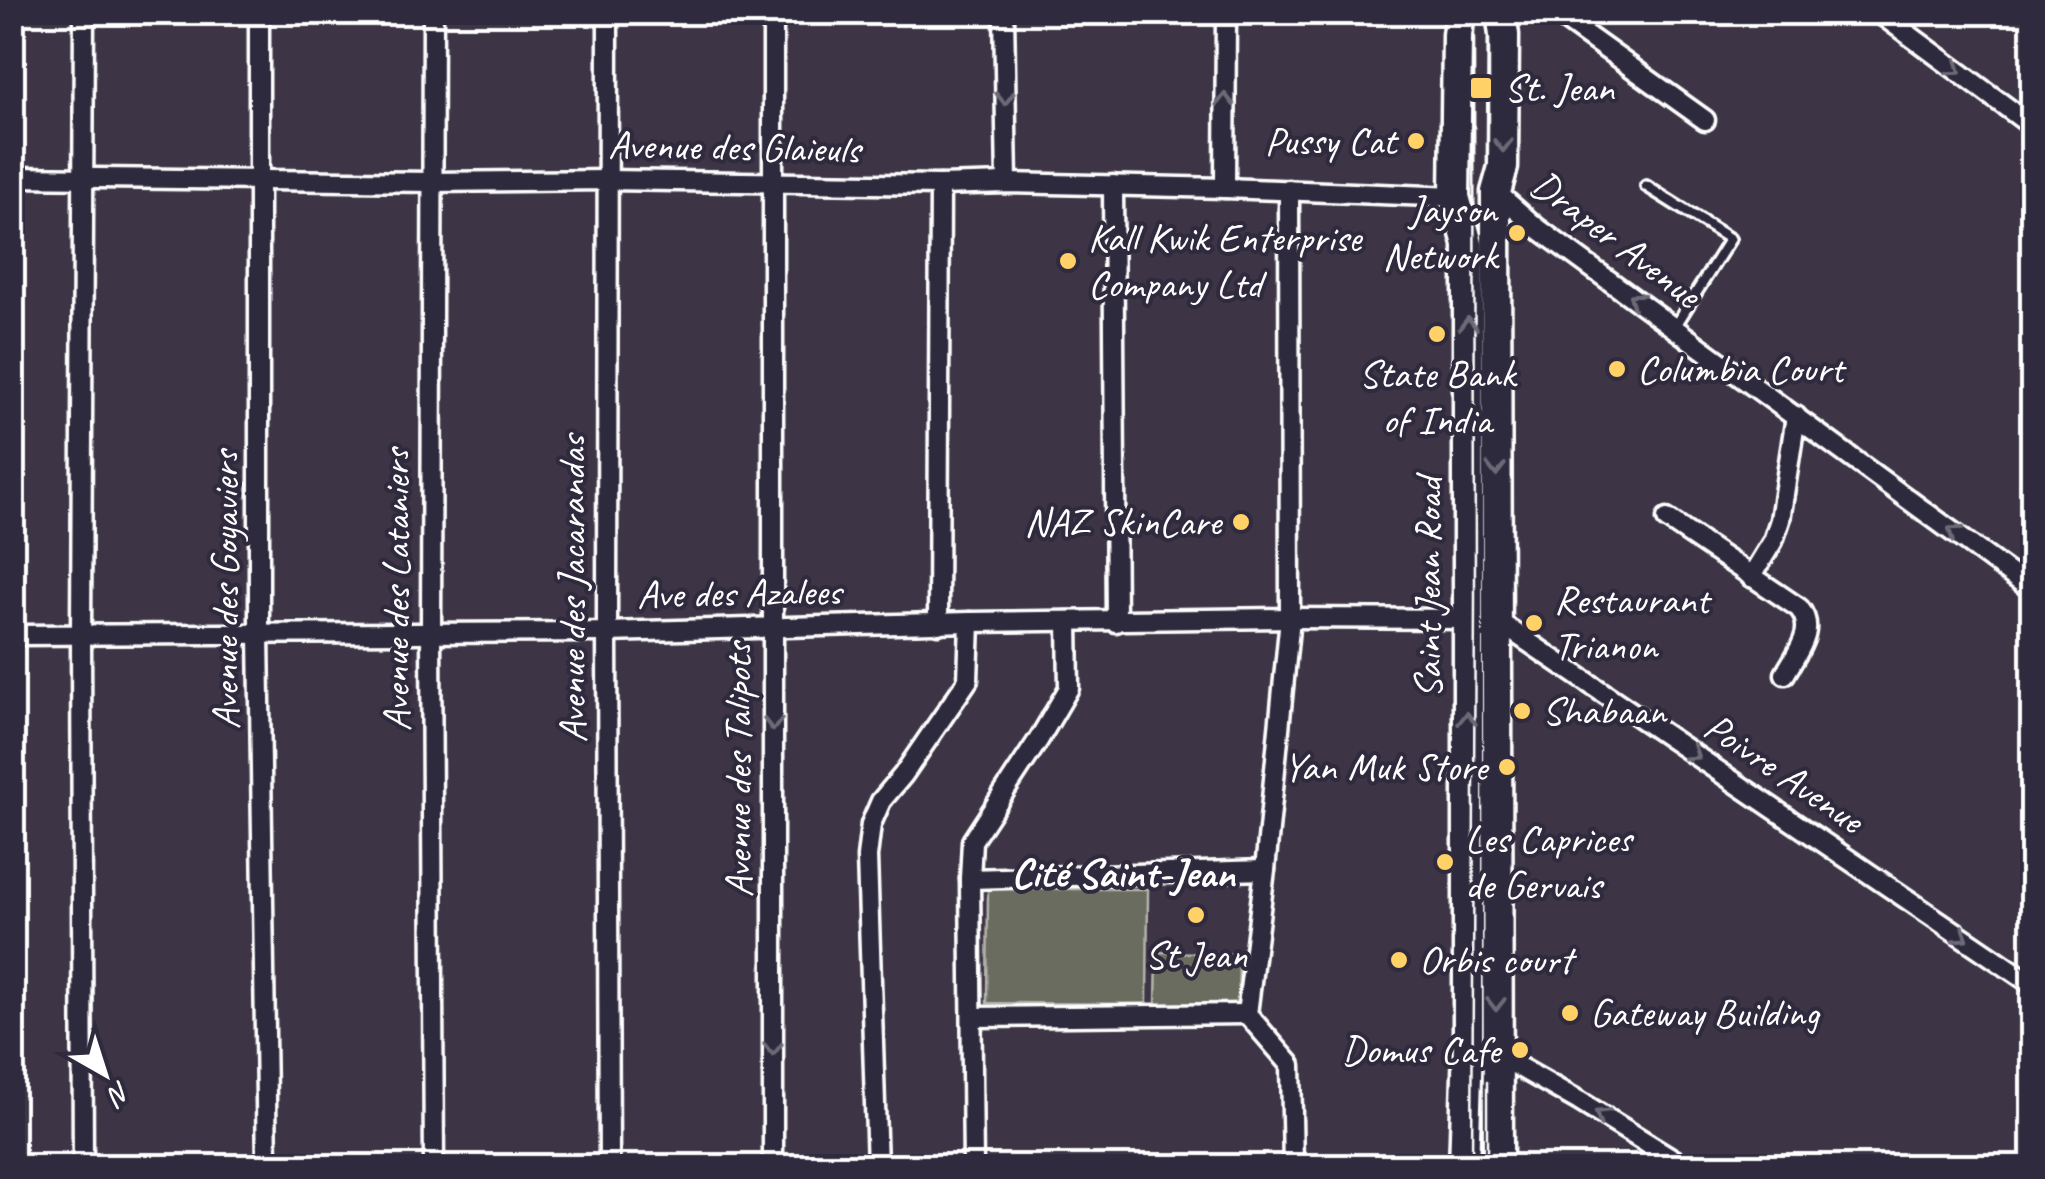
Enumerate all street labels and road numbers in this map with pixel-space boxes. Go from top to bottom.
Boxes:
street label: Avenue des Glaieuls [608,120,864,174]
street label: Draper Avenue [1521,159,1713,321]
street label: Avenue des Jacarandas [547,432,597,743]
street label: Avenue des Lataniers [371,445,421,731]
street label: Avenue des Goyaviers [200,447,250,730]
street label: Saint Jean Road [1403,471,1453,699]
street label: Ave des Azalees [637,566,845,620]
street label: Avenue des Talipots [713,639,763,898]
street label: Poivre Avenue [1695,702,1876,846]

